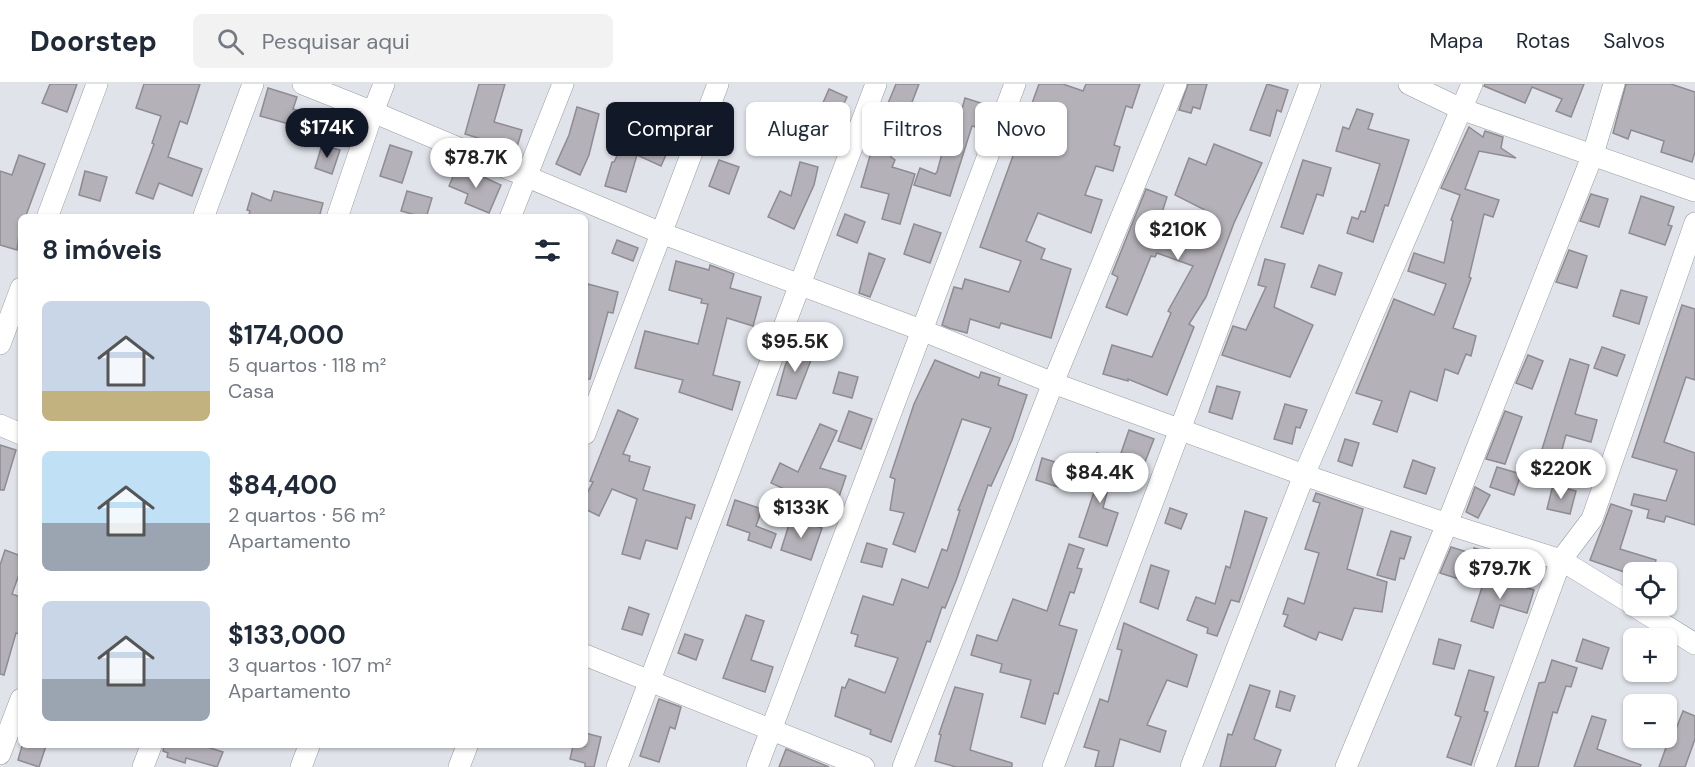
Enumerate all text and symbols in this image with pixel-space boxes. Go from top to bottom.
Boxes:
search box [193,14,613,68]
text: Doorstep [30,23,157,60]
icon: search [214,25,247,58]
text: Pesquisar aqui [262,27,410,56]
text: Mapa [1429,27,1483,55]
text: Rotas [1516,27,1570,55]
text: Salvos [1603,27,1665,55]
chip: Comprar [606,102,734,156]
chip: Alugar [746,102,850,156]
chip: Filtros [862,102,963,156]
chip: Novo [975,102,1067,156]
pin: $174K [285,108,369,159]
text: $174K [299,114,355,140]
pin: $78.7K [427,138,525,189]
text: $78.7K [444,144,508,170]
pin: $210K [1136,210,1220,261]
text: $210K [1149,216,1207,242]
text: 8 imóveis [42,233,162,267]
icon: filters [531,234,564,267]
text: $174,000 [228,318,344,352]
pin: $95.5K [746,322,844,373]
icon: home [90,325,162,397]
text: $95.5K [761,328,829,354]
text: 5 quartos · 118 m² [228,352,386,378]
text: Casa [228,378,274,404]
pin: $220K [1519,449,1603,500]
pin: $84.4K [1051,453,1149,504]
text: $220K [1530,455,1592,481]
text: $84.4K [1066,459,1134,485]
text: $84,400 [228,468,337,502]
icon: home [90,475,162,547]
pin: $133K [759,488,843,539]
text: $133K [773,494,829,520]
text: 2 quartos · 56 m² [228,502,386,528]
text: Apartamento [228,528,351,554]
pin: $79.7K [1451,549,1549,600]
text: $79.7K [1469,555,1531,581]
map controls [1623,562,1677,748]
button: locate [1623,562,1677,616]
text: $133,000 [228,618,346,652]
icon: home [90,625,162,697]
button: + [1623,628,1677,682]
text: 3 quartos · 107 m² [228,652,392,678]
text: Apartamento [228,678,351,704]
button: − [1623,694,1677,748]

